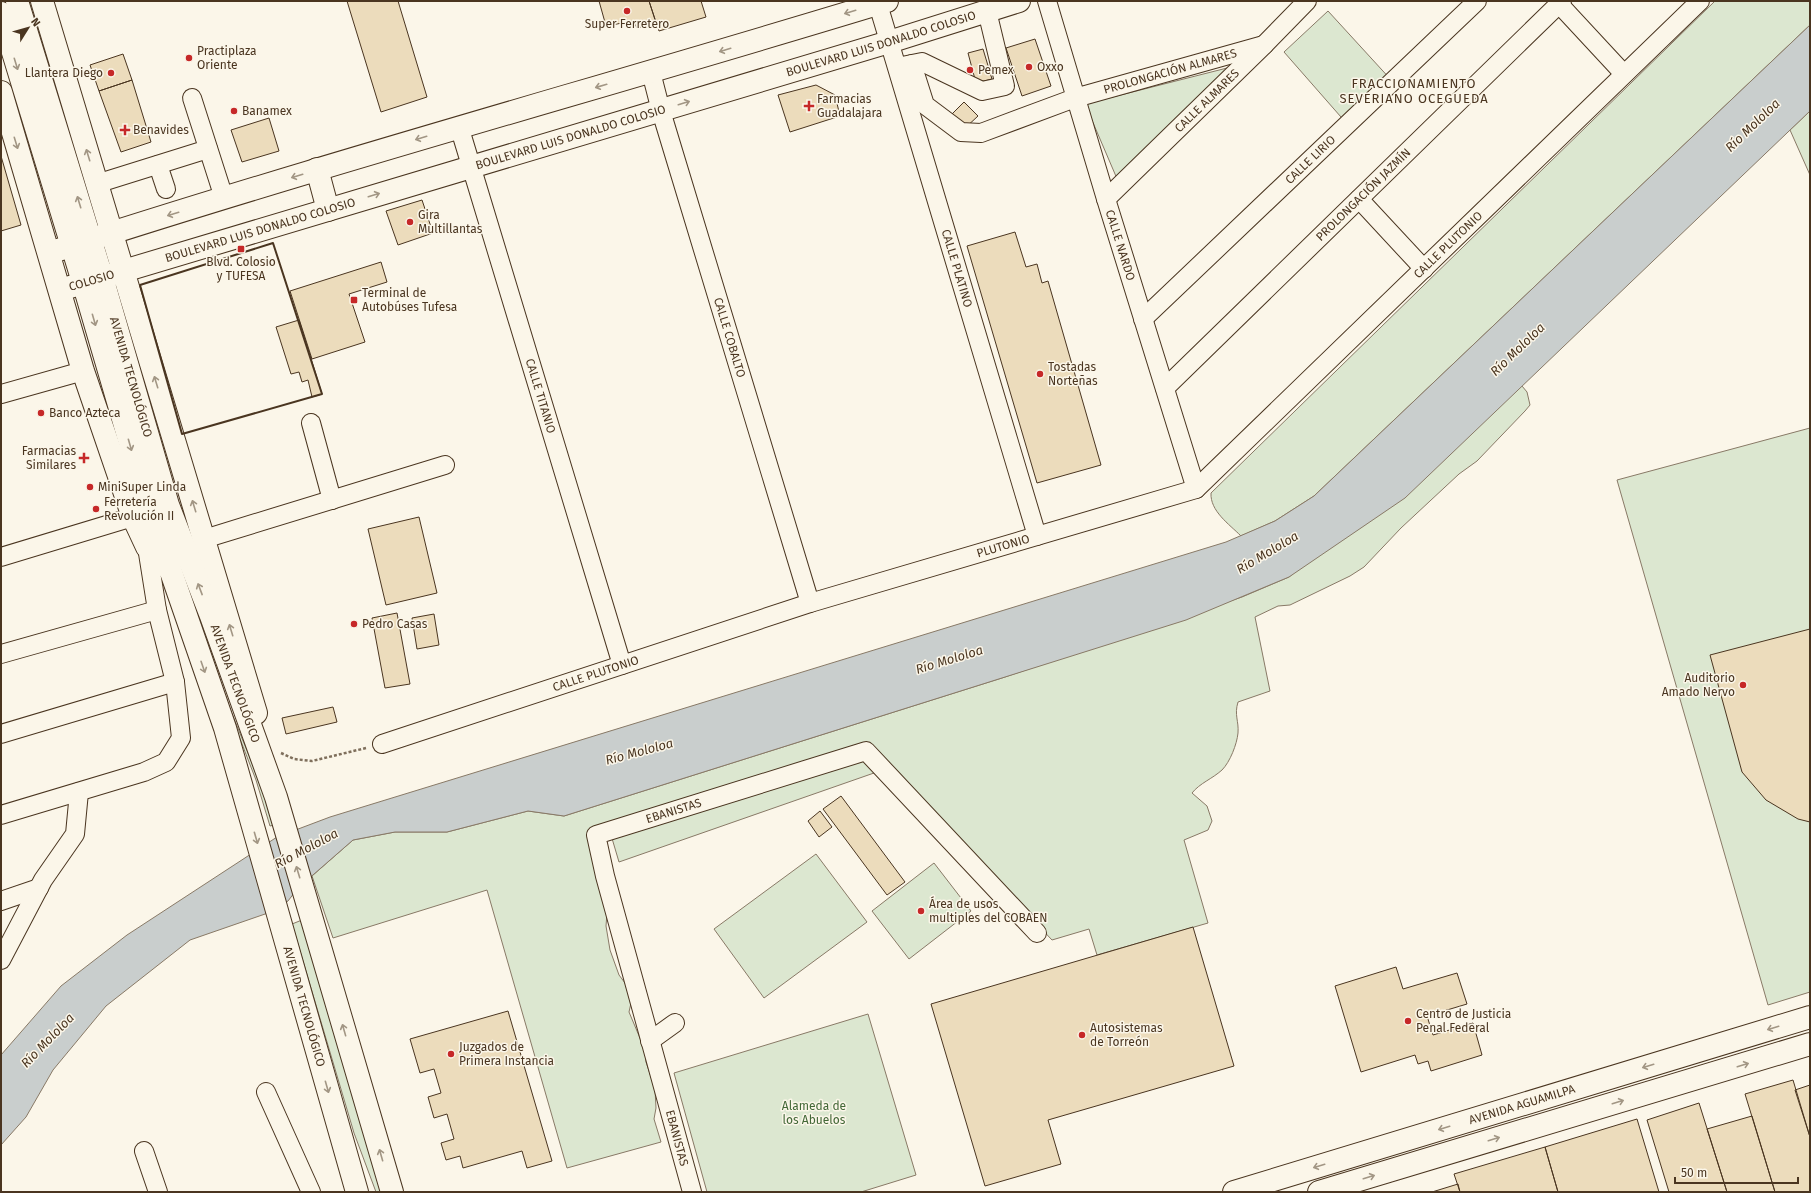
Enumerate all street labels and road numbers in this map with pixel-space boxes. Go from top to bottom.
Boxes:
street label: BOULEVARD LUIS DONALDO COLOSIO [784,8,978,79]
street label: PROLONGACIÓN ALMARES [1102,46,1239,97]
street label: CALLE ALMARES [1172,66,1242,135]
street label: BOULEVARD LUIS DONALDO COLOSIO [474,102,667,172]
street label: CALLE LIRIO [1282,133,1338,187]
street label: PROLONGACIÓN JAZMÍN [1313,145,1414,244]
street label: BOULEVARD LUIS DONALDO COLOSIO [163,195,357,265]
street label: CALLE NARDO [1103,208,1138,282]
street label: CALLE PLUTONIO [1411,209,1485,281]
street label: CALLE PLATINO [939,228,975,309]
street label: COLOSIO [67,267,116,294]
street label: CALLE COBALTO [711,296,748,379]
street label: AVENIDA TECNOLÓGICO [107,315,155,439]
street label: CALLE TITANIO [523,357,559,435]
street label: PLUTONIO [975,531,1031,560]
street label: AVENIDA TECNOLÓGICO [208,623,263,745]
street label: CALLE PLUTONIO [551,653,641,694]
street label: EBANISTAS [644,795,704,826]
street label: AVENIDA TECNOLÓGICO [280,945,328,1068]
street label: AVENIDA AGUAMILPA [1467,1082,1577,1127]
street label: EBANISTAS [663,1108,691,1168]

